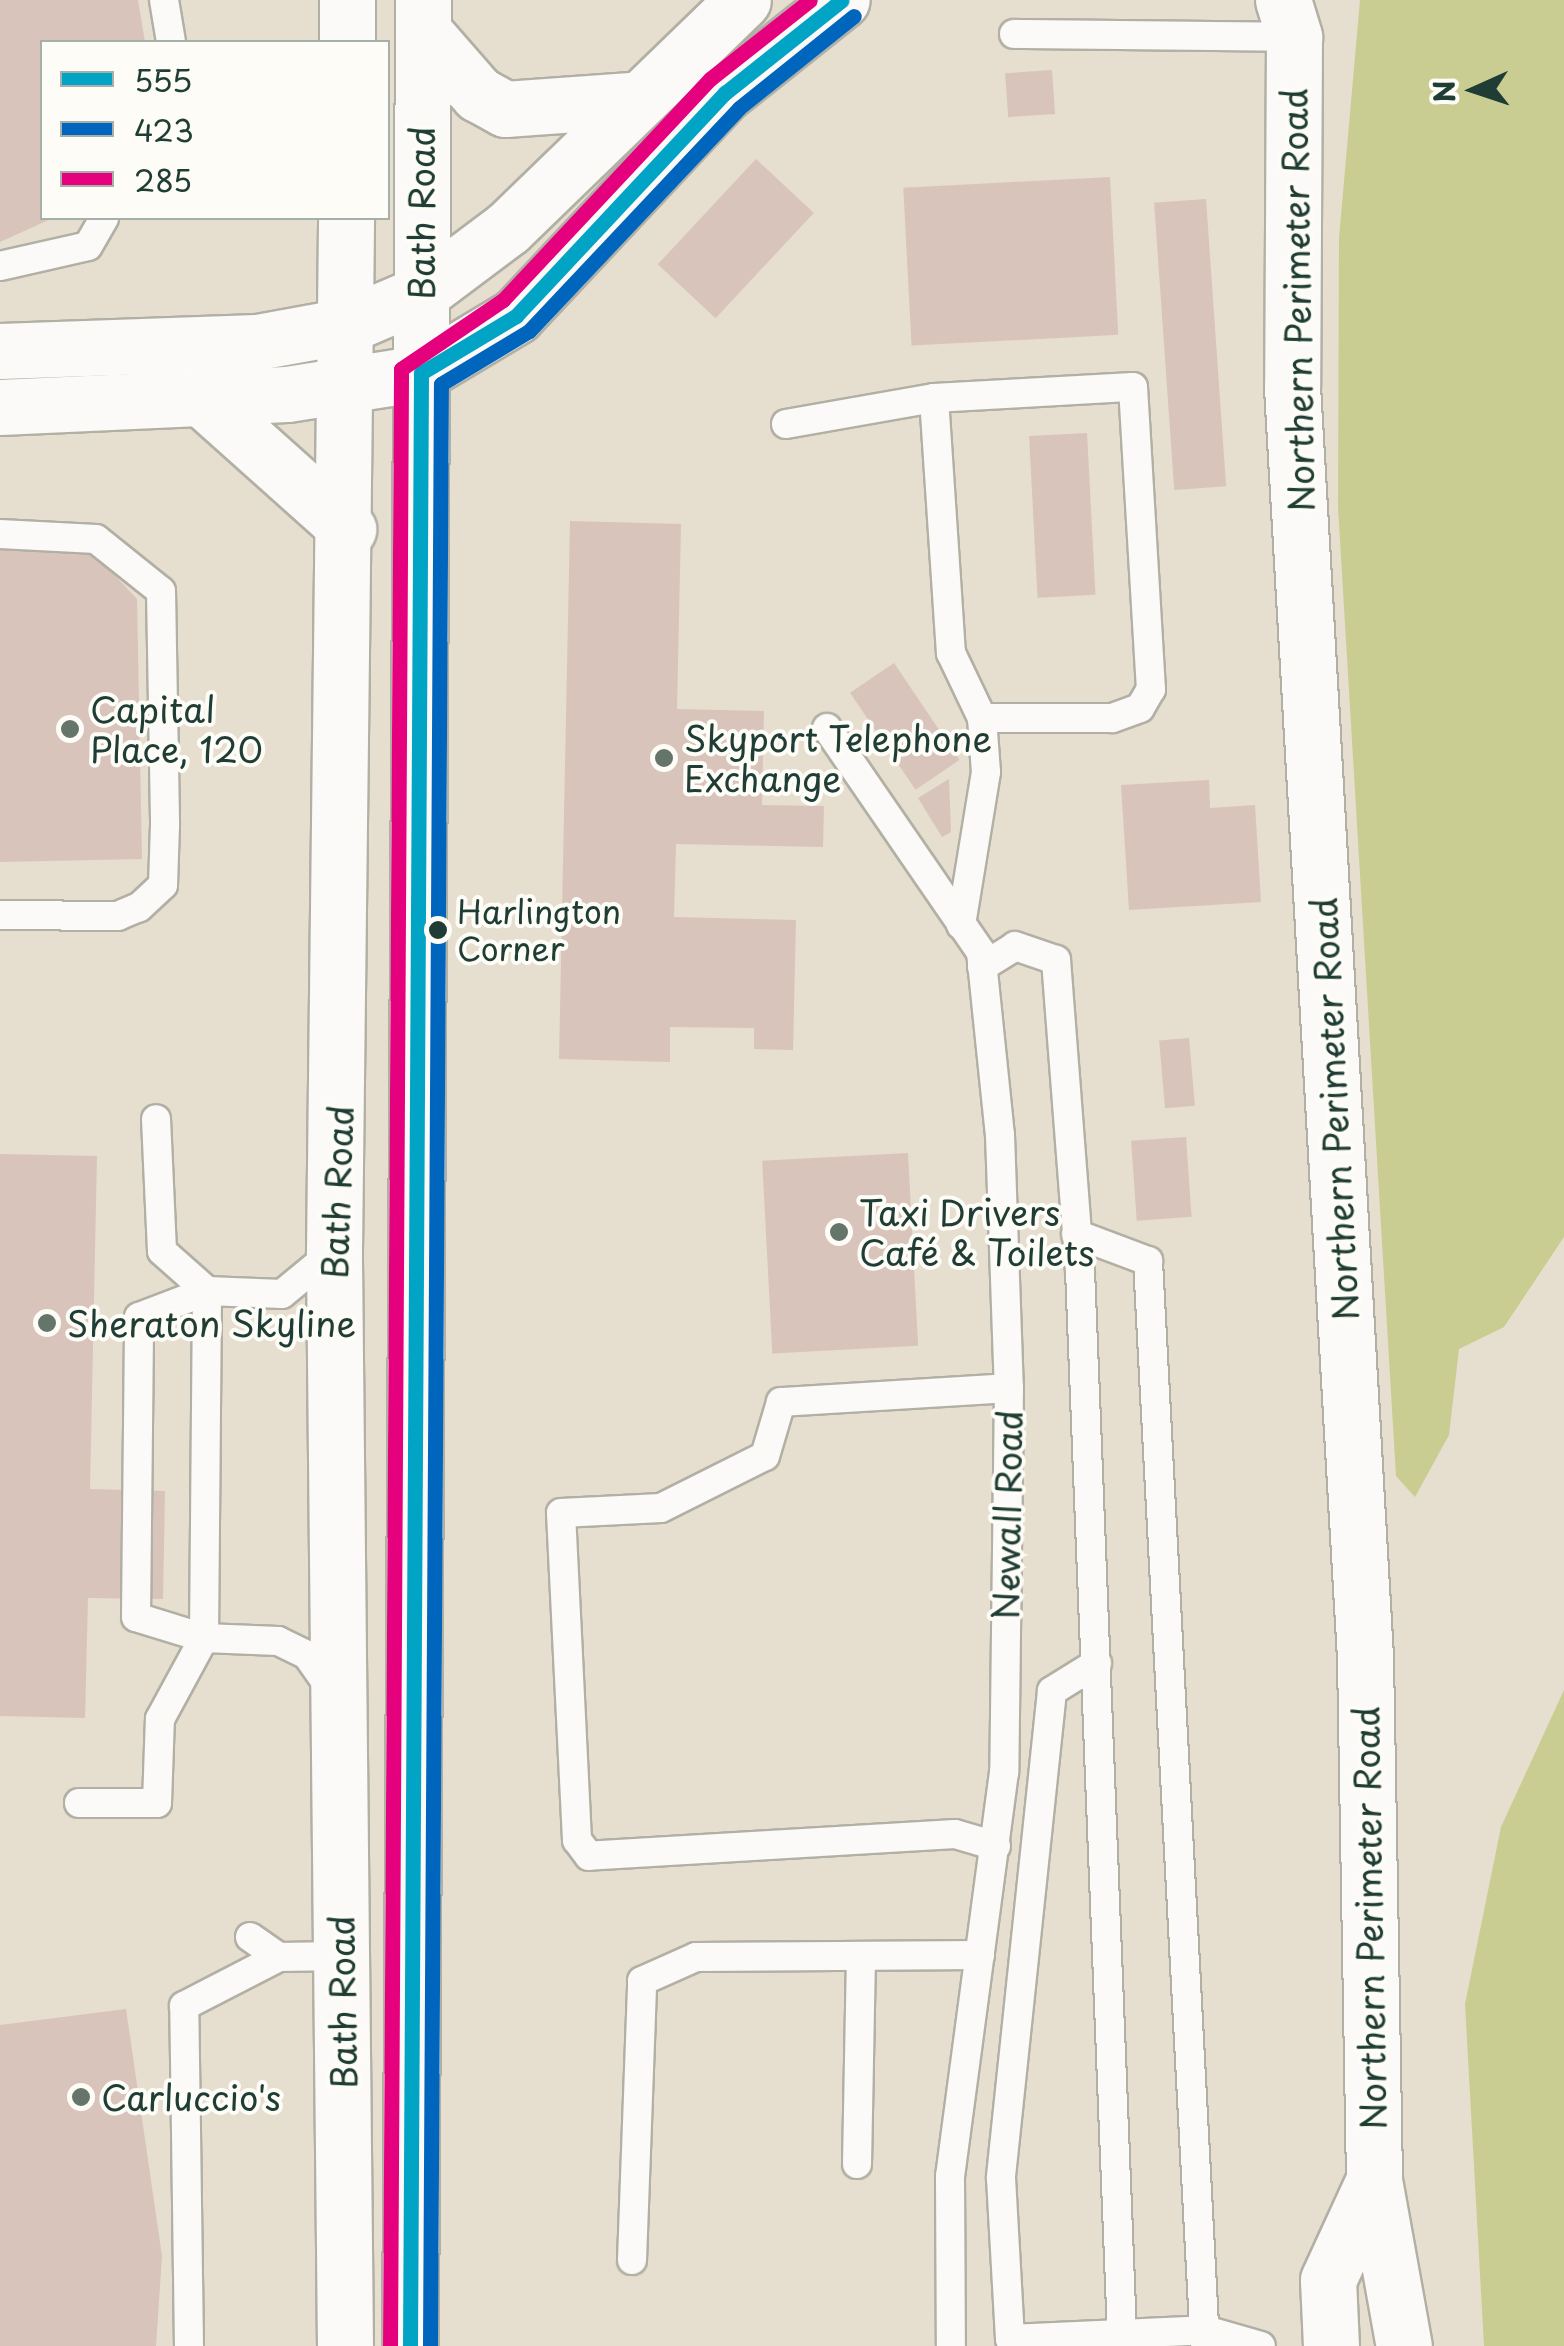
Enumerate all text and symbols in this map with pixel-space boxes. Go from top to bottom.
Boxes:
legend [40,40,390,220]
north arrow [1424,40,1524,140]
text: 555 [134,57,192,102]
text: N [1421,79,1466,104]
street label: Northern Perimeter Road [1272,87,1322,513]
text: 423 [134,107,194,152]
street label: Bath Road [400,125,442,301]
text: 285 [134,157,192,202]
place label: Capital Place, 120 [90,688,266,770]
place label: Skyport Telephone Exchange [684,717,993,799]
marker: Capital Place, 120 [59,718,81,740]
marker: Skyport Telephone Exchange [653,747,675,769]
place label: Harlington Corner [457,893,621,968]
street label: Northern Perimeter Road [1302,896,1366,1322]
marker: Harlington Corner [428,920,448,940]
street label: Bath Road [313,1104,361,1280]
place label: Taxi Drivers Café & Toilets [859,1191,1095,1273]
marker: Taxi Drivers Café & Toilets [828,1221,850,1243]
place label: Sheraton Skyline [67,1302,355,1344]
marker: Sheraton Skyline [36,1312,58,1334]
street label: Newall Road [984,1409,1030,1621]
street label: Northern Perimeter Road [1344,1705,1394,2131]
street label: Bath Road [319,1914,365,2090]
place label: Carluccio's [101,2076,281,2118]
marker: Carluccio's [70,2086,92,2108]

